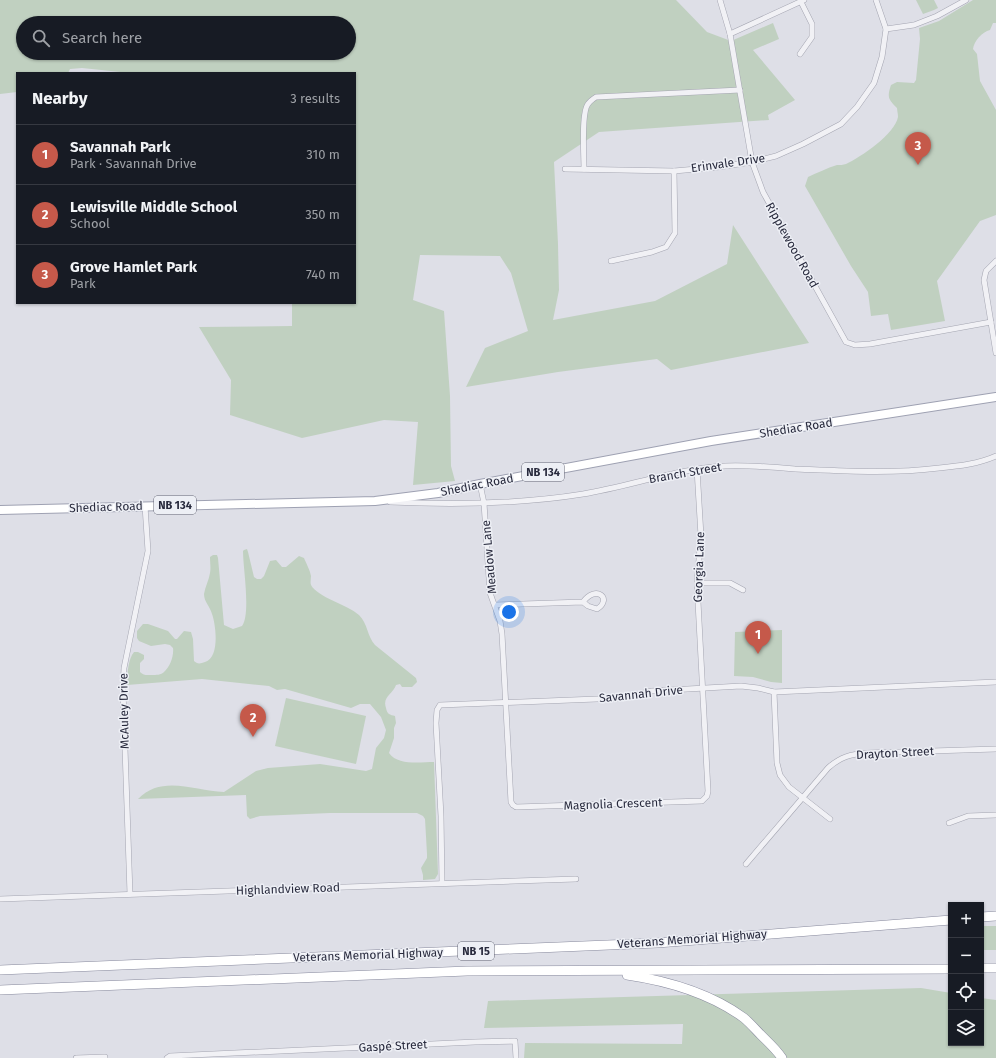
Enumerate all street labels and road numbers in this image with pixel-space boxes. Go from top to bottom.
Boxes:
street label: Erinvale Drive [690,151,766,175]
street label: Ripplewood Road [763,200,821,290]
street label: Shediac Road [758,415,834,441]
street label: Branch Street [648,460,723,486]
road number: NB 134 [522,463,564,481]
street label: Shediac Road [439,471,515,499]
road number: NB 134 [154,496,196,514]
street label: Shediac Road [69,499,143,515]
street label: Meadow Lane [479,519,499,595]
street label: Georgia Lane [691,531,707,603]
street label: McAuley Drive [116,673,132,749]
street label: Savannah Drive [598,683,684,705]
street label: Drayton Street [856,744,935,762]
street label: Magnolia Crescent [563,795,663,813]
street label: Highlandview Road [236,880,340,898]
street label: Veterans Memorial Highway [617,927,767,951]
road number: NB 15 [458,942,494,960]
street label: Veterans Memorial Highway [293,945,443,965]
street label: Gaspé Street [358,1037,428,1055]

